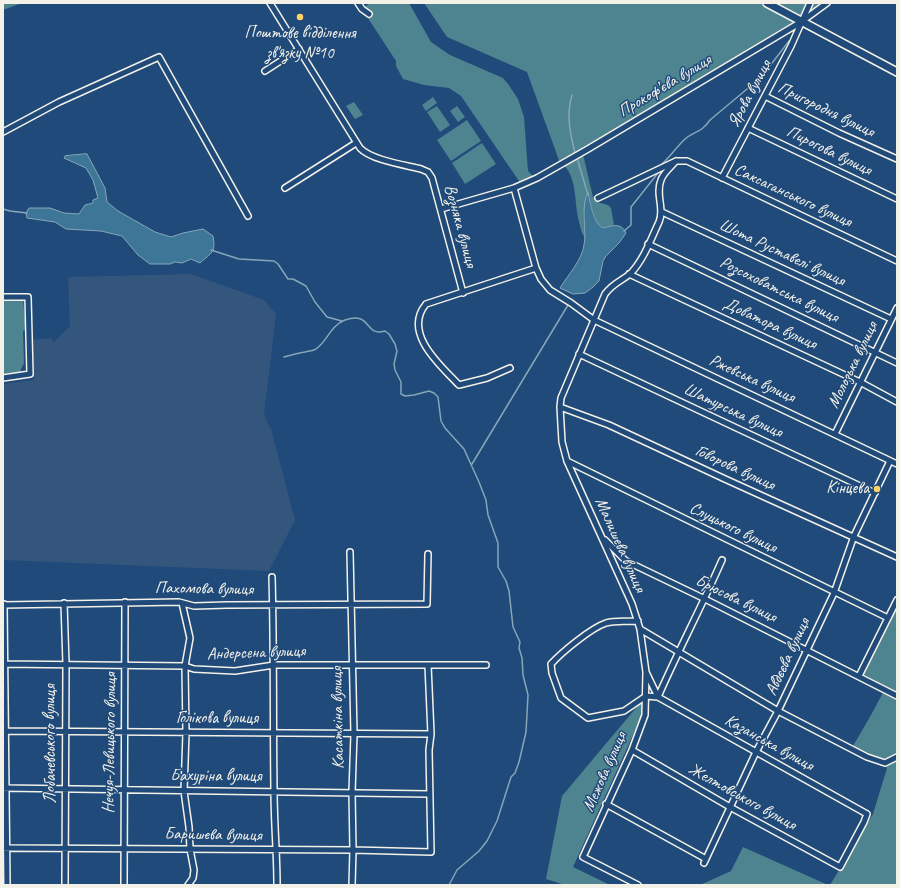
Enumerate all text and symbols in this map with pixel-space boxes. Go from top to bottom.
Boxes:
marker: Поштове відділення зв'язку №10 [295,12,305,22]
place label: Поштове відділення зв'язку №10 [244,24,356,64]
street label: Прокоф’єва вулиця [615,50,715,122]
street label: Ярова вулиця [724,57,776,131]
street label: Пригородня вулиця [774,78,878,142]
street label: Пирогова вулиця [783,122,875,180]
street label: Саксаганського вулиця [731,160,855,232]
street label: Возняка вулиця [439,182,481,270]
street label: Шота Руставелі вулиця [716,215,848,291]
street label: Розсоховатська вулиця [716,252,842,328]
street label: Доватора вулиця [720,293,820,355]
street label: Молозька вулиця [823,318,883,412]
street label: Ржевська вулиця [706,350,798,408]
street label: Шатурська вулиця [680,379,786,443]
street label: Говорова вулиця [692,441,778,495]
place label: Кінцева [826,479,869,499]
marker: Кінцева [872,484,882,494]
street label: Малишева вулиця [590,495,650,595]
street label: Слуцького вулиця [686,498,780,558]
street label: Брюсова вулиця [692,571,780,627]
street label: Пахомова вулиця [155,578,253,600]
street label: Авдєєва вулиця [761,615,815,699]
street label: Андерсена вулиця [206,641,306,665]
street label: Касаткіна вулиця [327,667,349,769]
street label: Нечуя-Левицького вулиця [99,672,121,814]
street label: Лобачевського вулиця [41,685,61,803]
street label: Голікова вулиця [176,709,258,729]
street label: Казанська вулиця [721,710,817,776]
street label: Межова вулиця [578,729,632,815]
street label: Желтовського вулиця [684,759,800,835]
street label: Бахуріна вулиця [170,767,262,787]
street label: Баришева вулиця [164,824,262,846]

